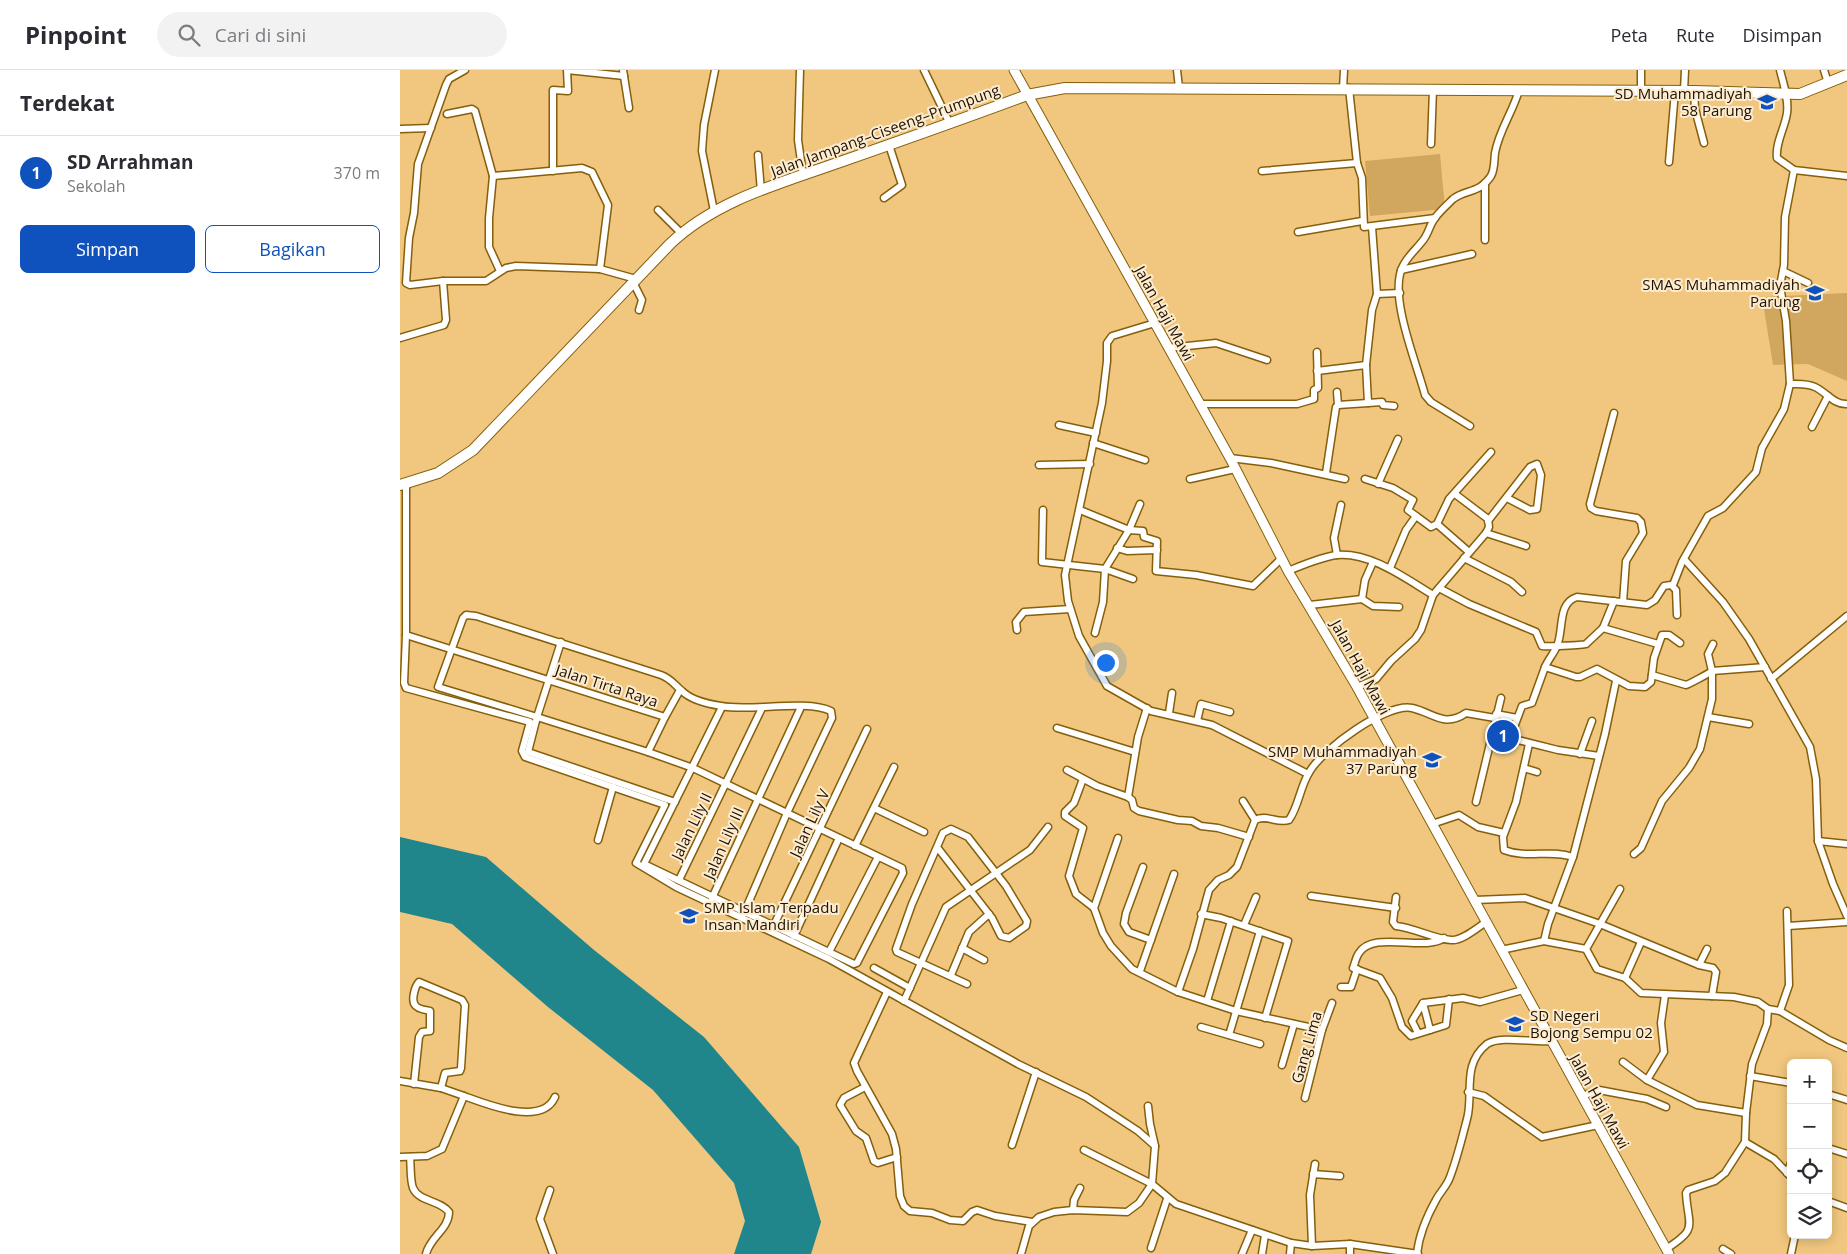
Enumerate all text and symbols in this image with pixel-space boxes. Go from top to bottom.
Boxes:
search box [157,12,507,57]
text: Pinpoint [25,18,127,51]
icon: search [175,21,203,49]
text: Cari di sini [215,22,306,48]
text: Peta [1611,23,1648,47]
text: Rute [1676,23,1715,47]
text: Disimpan [1743,23,1822,47]
street label: Jalan Jampang–Ciseeng–Prumpung [766,79,1002,182]
place label: SD Muhammadiyah 58 Parung [1615,83,1752,120]
text: Terdekat [20,89,115,117]
school or university icon: SD Muhammadiyah 58 Parung [1756,91,1778,113]
text: SD Arrahman [67,149,193,175]
text: 1 [31,162,41,184]
text: 370 m [334,162,380,184]
text: Sekolah [67,175,126,197]
button: Simpan [20,225,195,273]
button: Bagikan [205,225,380,273]
street label: Jalan Haji Mawi [1130,260,1199,364]
place label: SMAS Muhammadiyah Parung [1642,274,1800,311]
school or university icon: SMAS Muhammadiyah Parung [1804,282,1826,304]
street label: Jalan Haji Mawi [1326,614,1395,718]
your location [1093,650,1119,676]
street label: Jalan Tirta Raya [551,658,661,711]
pin: 1 [1487,717,1519,755]
place label: SMP Muhammadiyah 37 Parung [1268,741,1417,778]
school or university icon: SMP Muhammadiyah 37 Parung [1421,749,1443,771]
street label: Jalan Lily V [784,785,834,862]
street label: Jalan Lily II [665,789,716,865]
street label: Jalan Lily III [697,804,748,884]
place label: SMP Islam Terpadu Insan Mandiri [704,897,839,934]
school or university icon: SMP Islam Terpadu Insan Mandiri [678,905,700,927]
place label: SD Negeri Bojong Sempu 02 [1530,1005,1653,1042]
street label: Gang Lima [1286,1009,1326,1085]
school or university icon: SD Negeri Bojong Sempu 02 [1504,1013,1526,1035]
street label: Jalan Haji Mawi [1565,1048,1634,1152]
map controls [1787,1059,1832,1239]
button: + [1787,1059,1832,1104]
button: − [1787,1104,1832,1149]
button: locate [1787,1149,1832,1194]
button: layers [1787,1194,1832,1239]

